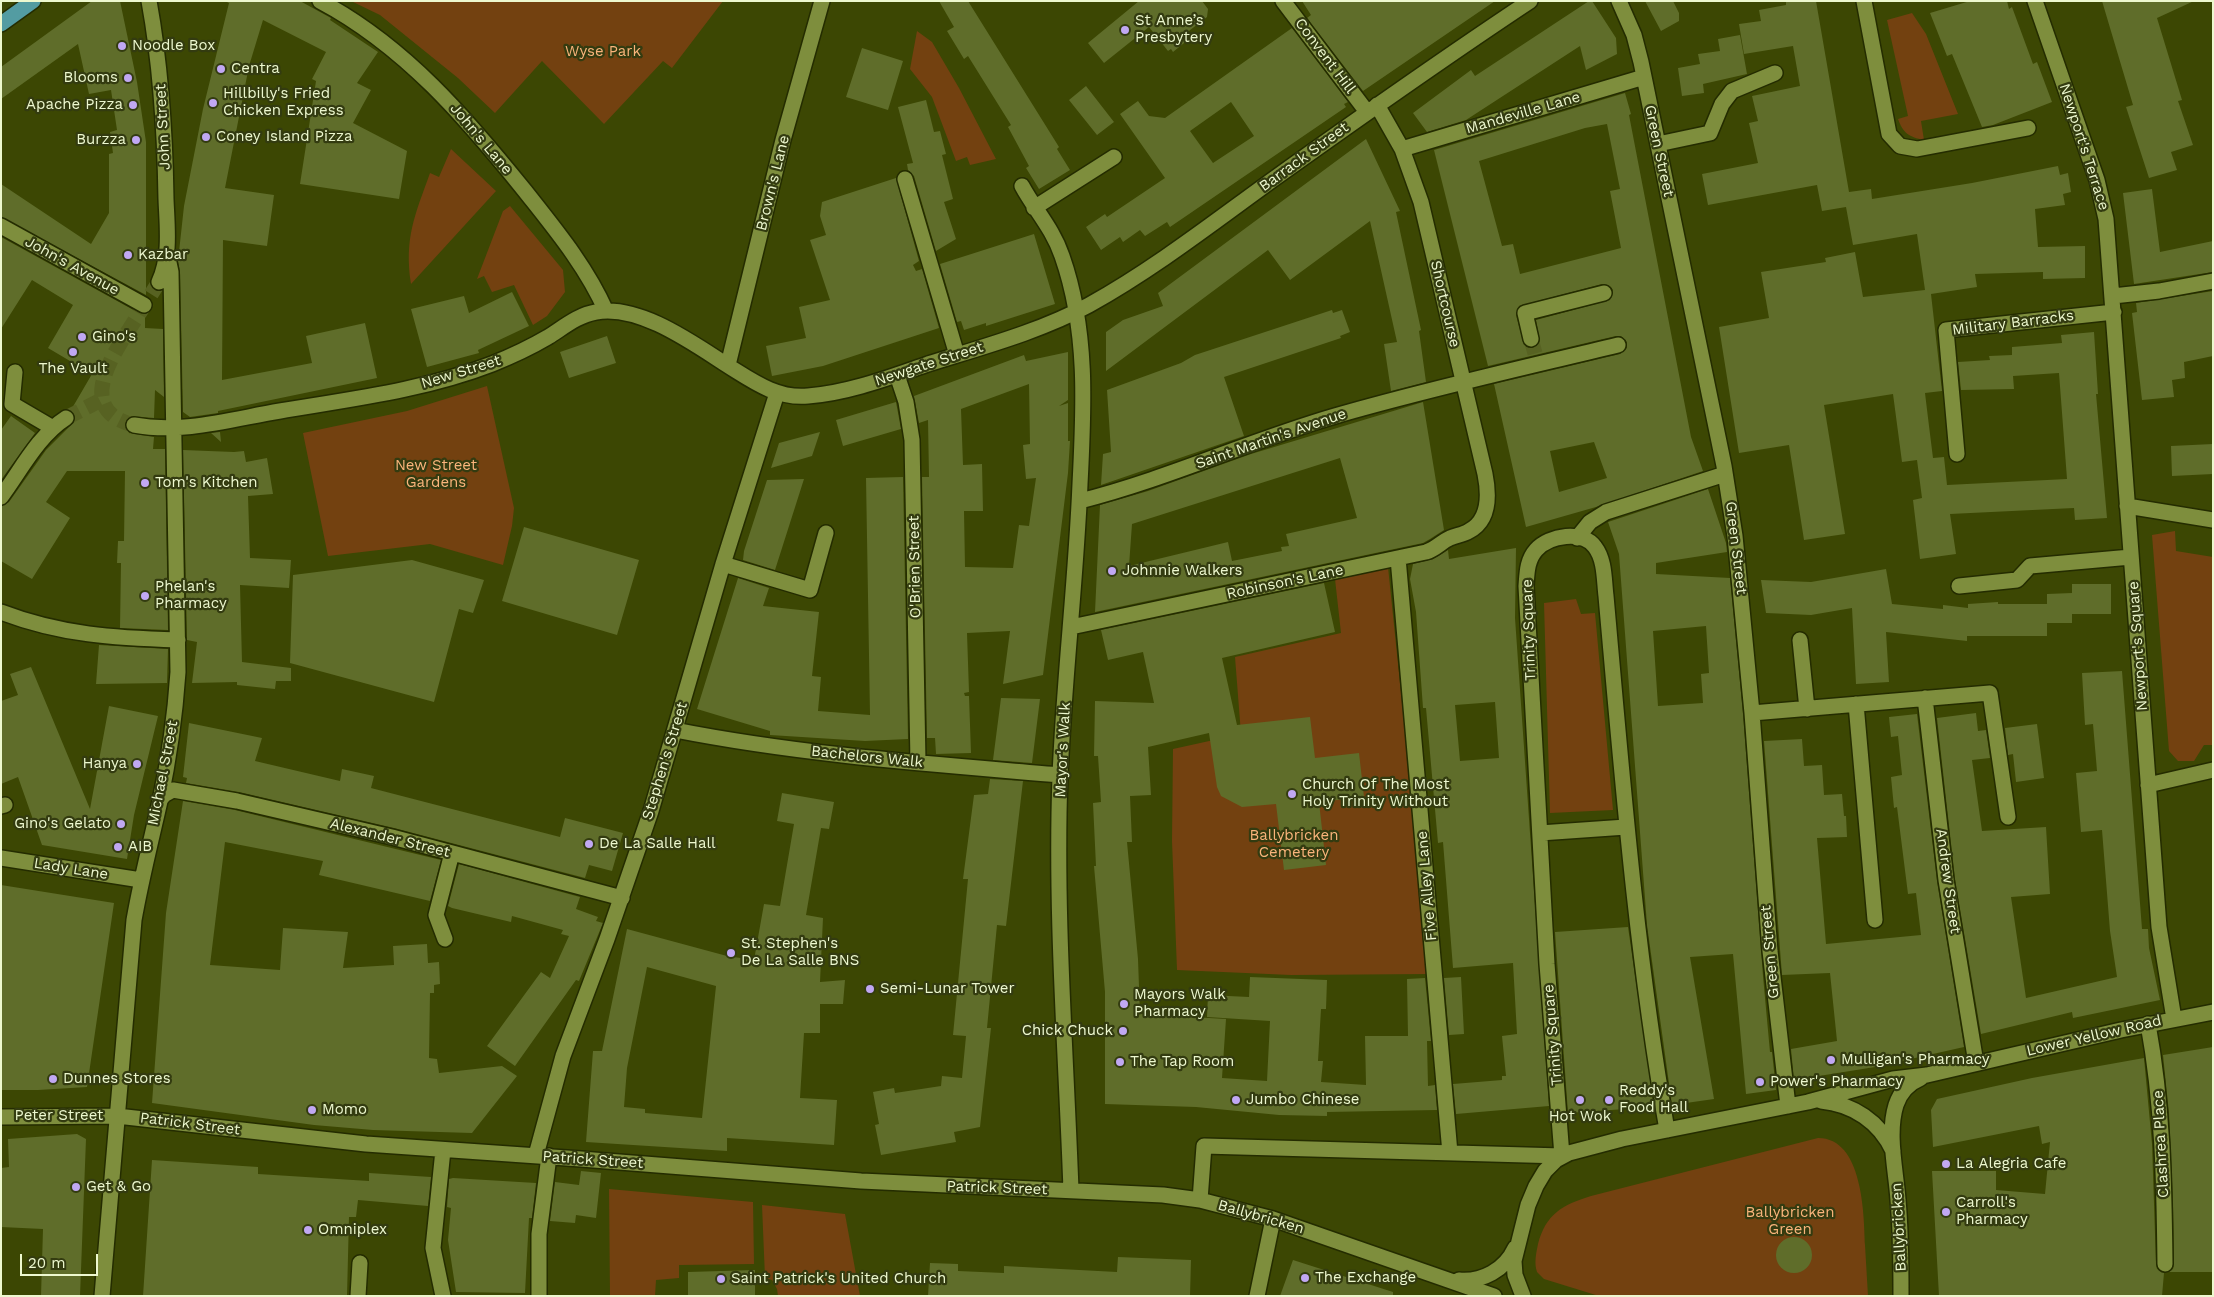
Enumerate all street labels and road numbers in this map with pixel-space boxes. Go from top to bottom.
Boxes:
street label: Convent Hill [1291,15,1359,97]
street label: Newport's Terrace [2055,81,2113,213]
street label: John Street [152,83,174,171]
street label: Mandeville Lane [1464,88,1582,138]
street label: John's Lane [446,100,516,178]
street label: Green Street [1640,103,1678,199]
street label: Barrack Street [1256,119,1352,195]
street label: Brown's Lane [752,133,794,233]
street label: John's Avenue [22,233,122,299]
street label: Shortcourse [1426,259,1464,349]
street label: Military Barracks [1951,307,2075,339]
street label: Newgate Street [872,338,986,390]
street label: New Street [419,351,503,393]
street label: Saint Martin's Avenue [1193,405,1349,473]
street label: Green Street [1721,500,1751,596]
street label: O'Brien Street [905,515,925,619]
street label: Robinson's Lane [1225,561,1345,603]
street label: Trinity Square [1518,579,1540,681]
street label: Newport's Square [2124,581,2152,711]
street label: Stephen's Street [639,700,691,822]
street label: Mayor's Walk [1052,702,1074,798]
street label: Michael Street [144,719,182,827]
street label: Bachelors Walk [810,742,924,772]
street label: Alexander Street [328,814,452,862]
street label: Andrew Street [1932,827,1964,935]
street label: Five Alley Lane [1413,830,1441,942]
street label: Lady Lane [32,854,110,884]
street label: Green Street [1757,905,1783,999]
street label: Trinity Square [1540,983,1566,1087]
street label: Lower Yellow Road [2025,1012,2163,1060]
street label: Clashrea Place [2149,1090,2173,1198]
street label: Peter Street [15,1107,103,1125]
street label: Patrick Street [139,1109,241,1139]
street label: Patrick Street [542,1148,644,1172]
street label: Patrick Street [946,1177,1048,1199]
street label: Ballybricken [1888,1182,1910,1272]
street label: Ballybricken [1216,1196,1306,1238]

